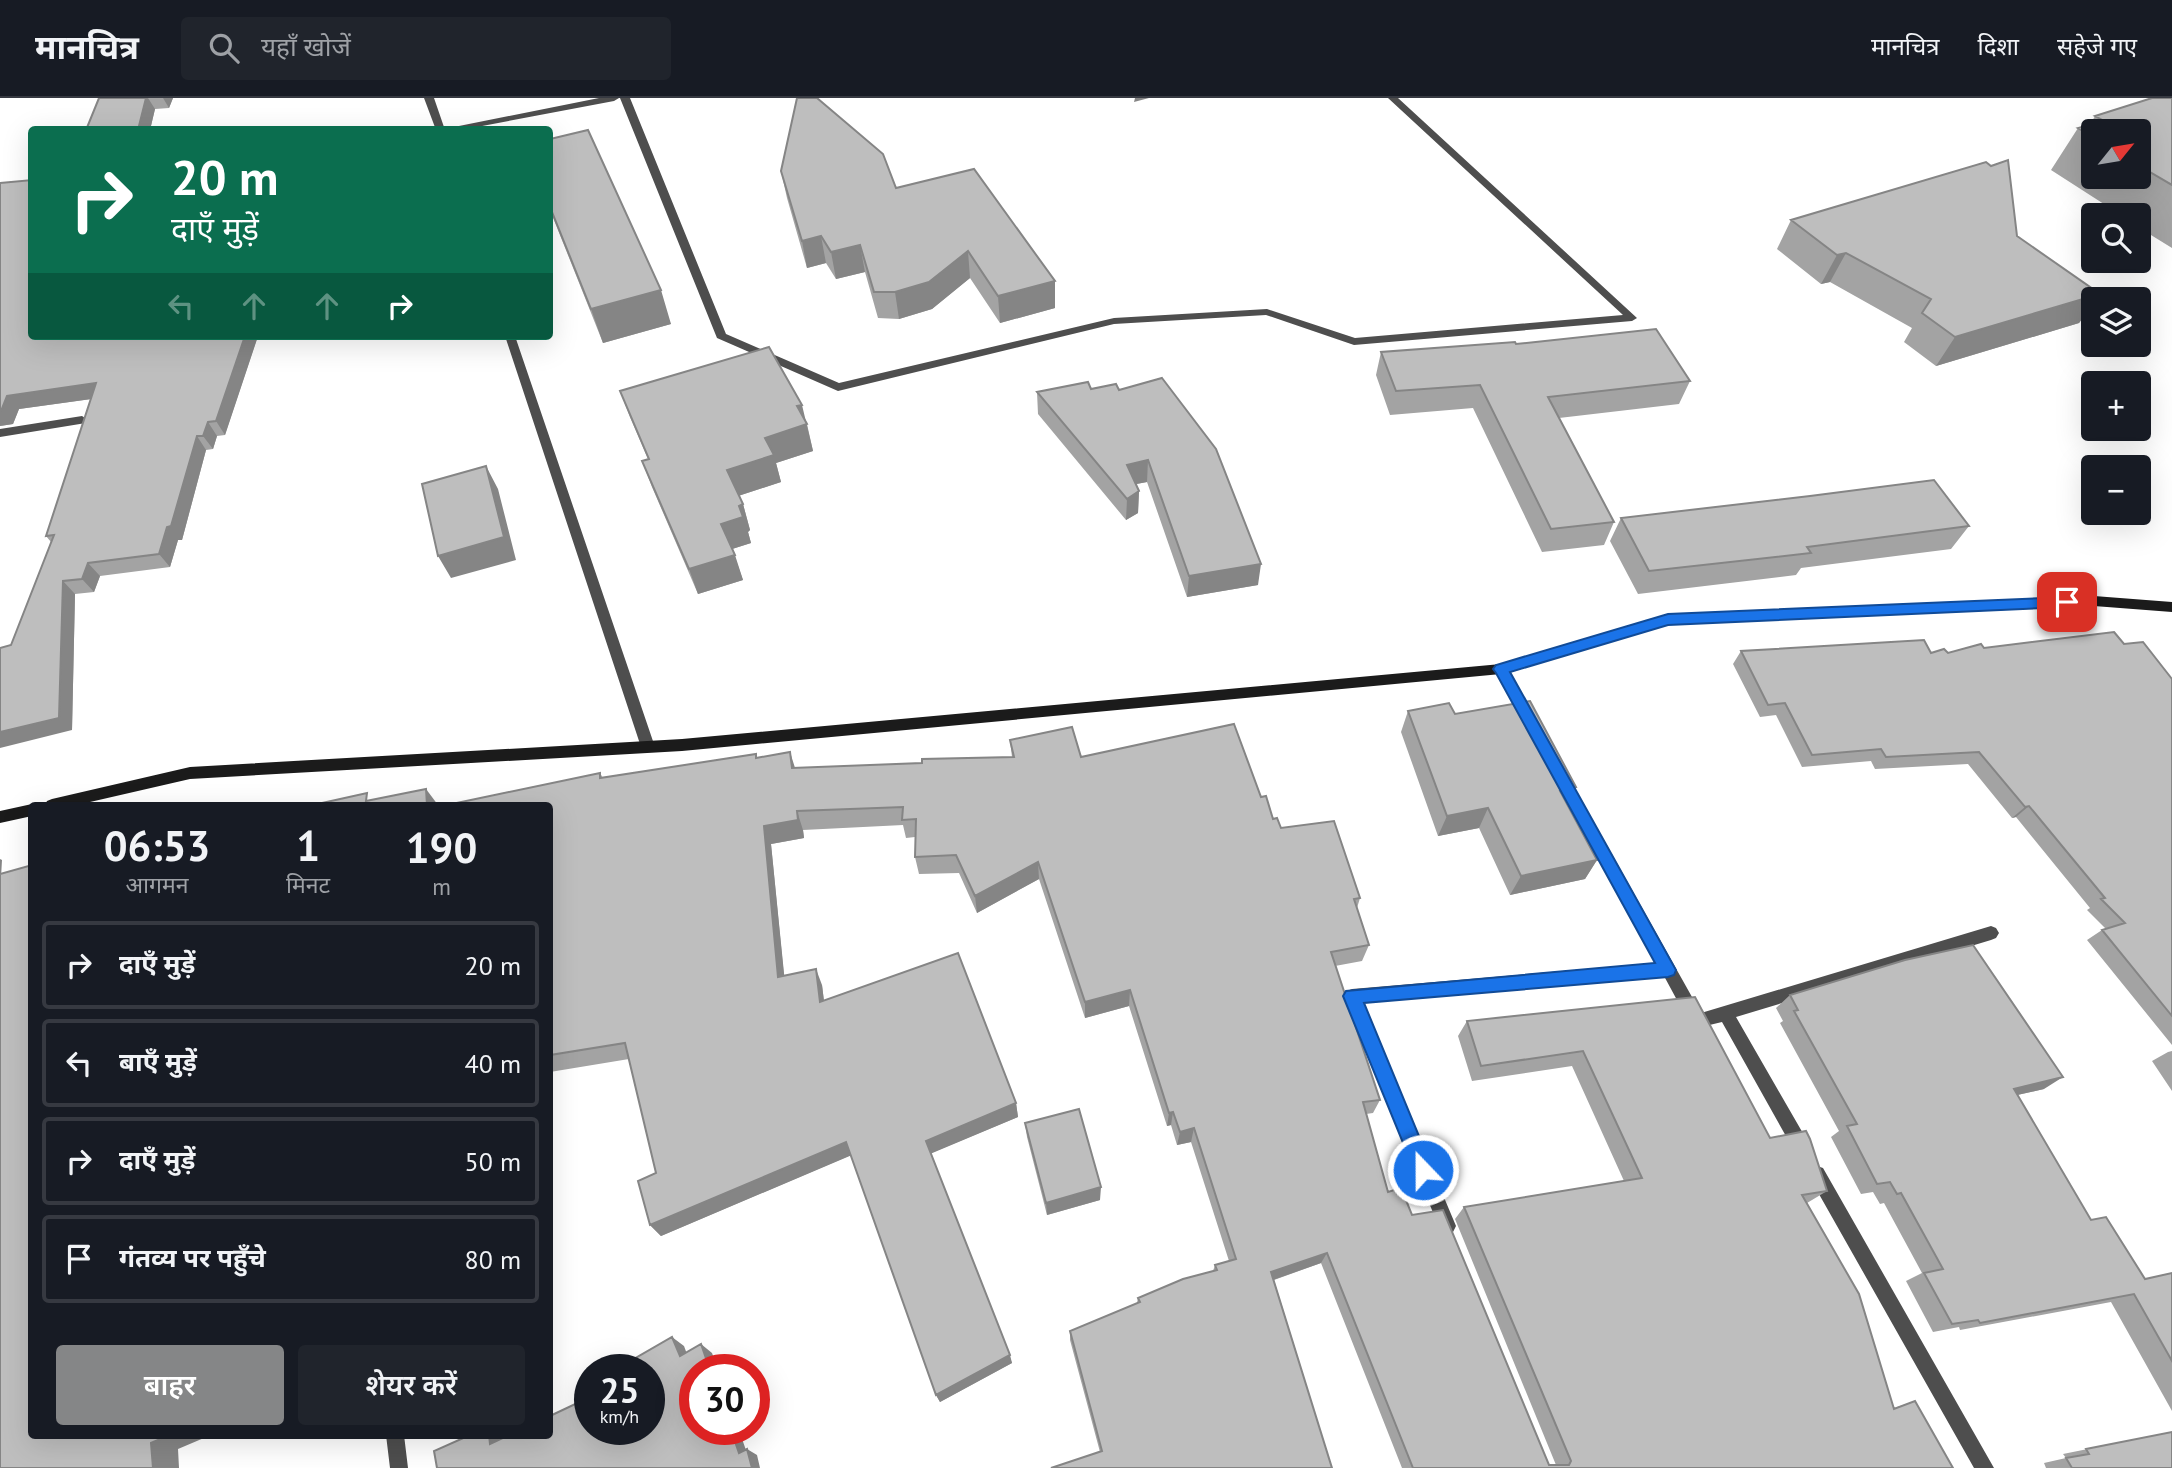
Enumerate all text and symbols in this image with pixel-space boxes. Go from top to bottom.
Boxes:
search box [181,17,671,80]
text: मानचित्र [35,25,139,68]
icon: search [205,29,243,67]
text: यहाँ खोजें [261,30,351,63]
text: मानचित्र [1871,31,1940,62]
text: दिशा [1978,31,2019,62]
text: सहेजे गए [2057,31,2137,62]
north arrow [2081,119,2151,189]
map controls [2081,119,2151,525]
text: 20 m [171,145,278,209]
icon: right [56,154,147,245]
button: search [2081,203,2151,273]
text: दाएँ मुड़ें [171,207,259,249]
icon: left [162,287,200,325]
icon: ahead [235,287,273,325]
icon: ahead [308,287,346,325]
icon: right [381,287,419,325]
button: layers [2081,287,2151,357]
button: + [2081,371,2151,441]
button: − [2081,455,2151,525]
pin [2037,572,2097,632]
icon: arrive [2048,583,2086,621]
text: 06:53 [104,818,210,873]
text: 1 [296,818,320,873]
text: 190 [406,820,477,875]
text: आगमन [126,870,188,899]
text: मिनट [286,870,330,899]
text: m [432,872,451,901]
icon: right [60,946,98,984]
text: दाएँ मुड़ें [119,947,195,980]
text: 20 m [465,949,521,982]
icon: left [60,1044,98,1082]
text: बाएँ मुड़ें [119,1045,197,1078]
text: 40 m [465,1047,521,1080]
position arrow [1386,1133,1460,1207]
icon: right [60,1142,98,1180]
text: दाएँ मुड़ें [119,1143,195,1176]
text: 50 m [465,1145,521,1178]
icon: arrive [60,1240,98,1278]
text: गंतव्य पर पहुँचे [119,1241,266,1274]
text: 80 m [465,1243,521,1276]
button: बाहर [56,1345,284,1425]
button: शेयर करें [298,1345,525,1425]
speed limit sign: 30 [679,1354,770,1445]
text: 25 [600,1367,639,1413]
text: km/h [600,1405,639,1428]

